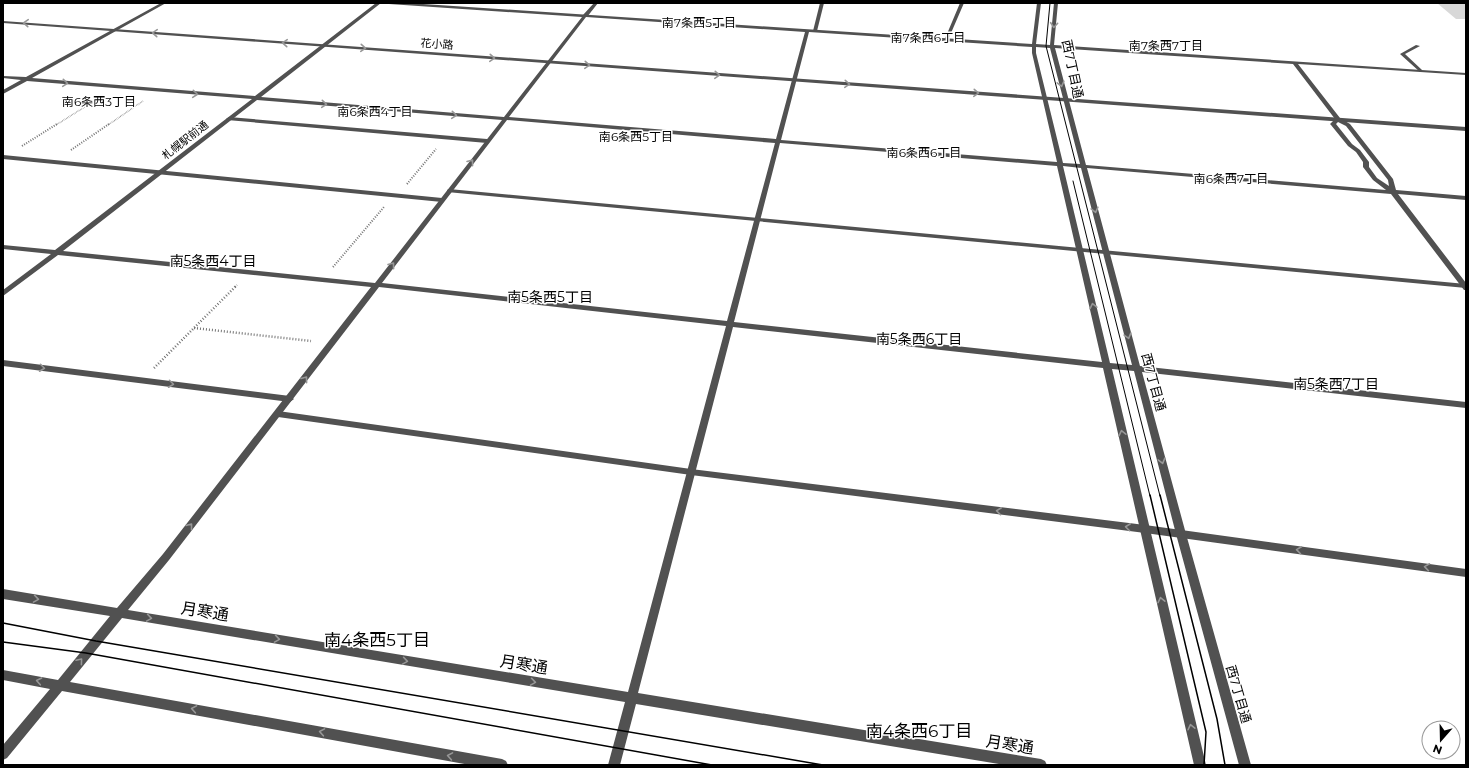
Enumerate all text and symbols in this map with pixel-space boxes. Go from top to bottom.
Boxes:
district label: 南7条西5丁目 [662,15,736,30]
one-way arrow [23,19,29,28]
one-way arrow [1049,22,1058,28]
one-way arrow [152,28,158,37]
district label: 南7条西6丁目 [891,30,965,45]
street label: 花小路 [420,36,454,52]
one-way arrow [282,38,288,47]
street label: 西7丁目通 [1059,38,1087,100]
district label: 南7条西7丁目 [1129,38,1203,53]
one-way arrow [360,44,366,53]
one-way arrow [489,54,495,63]
one-way arrow [584,61,590,70]
one-way arrow [714,70,720,79]
one-way arrow [62,78,68,87]
one-way arrow [844,79,850,88]
one-way arrow [1057,81,1065,88]
one-way arrow [192,89,198,98]
one-way arrow [973,89,979,98]
district label: 南6条西3丁目 [62,94,136,109]
one-way arrow [321,100,327,109]
district label: 南6条西4丁目 [337,104,413,119]
one-way arrow [451,110,457,119]
street label: 札幌駅前通 [159,118,211,162]
district label: 南6条西5丁目 [599,129,673,144]
district label: 南6条西6丁目 [887,145,961,160]
one-way arrow [467,159,474,166]
district label: 南6条西7丁目 [1194,171,1268,186]
one-way arrow [1090,207,1098,213]
district label: 南5条西4丁目 [169,252,257,270]
one-way arrow [387,263,394,270]
district label: 南5条西5丁目 [507,288,593,306]
one-way arrow [1089,303,1097,309]
district label: 南5条西6丁目 [876,330,962,348]
one-way arrow [1123,332,1132,339]
street label: 西7丁目通 [1139,351,1169,413]
one-way arrow [39,363,45,372]
district label: 南5条西7丁目 [1293,375,1379,393]
one-way arrow [300,377,307,384]
one-way arrow [168,379,174,388]
one-way arrow [1119,430,1127,436]
one-way arrow [1157,457,1166,464]
one-way arrow [996,506,1002,515]
one-way arrow [1125,523,1131,532]
one-way arrow [186,524,193,531]
one-way arrow [1295,546,1302,555]
one-way arrow [1424,563,1430,572]
one-way arrow [33,594,39,603]
one-way arrow [1158,597,1166,604]
street label: 月寒通 [180,598,230,625]
one-way arrow [146,613,152,622]
district label: 南4条西5丁目 [324,630,430,650]
one-way arrow [274,635,280,643]
street label: 月寒通 [499,651,549,678]
one-way arrow [402,656,408,665]
one-way arrow [75,658,82,665]
street label: 西7丁目通 [1223,663,1255,725]
one-way arrow [530,677,537,686]
one-way arrow [36,678,42,686]
one-way arrow [191,705,197,714]
north arrow [1421,720,1461,760]
district label: 南4条西6丁目 [866,721,972,741]
one-way arrow [1188,724,1196,730]
one-way arrow [319,729,325,737]
street label: 月寒通 [985,731,1035,758]
text: N [1431,741,1444,757]
one-way arrow [447,752,453,760]

